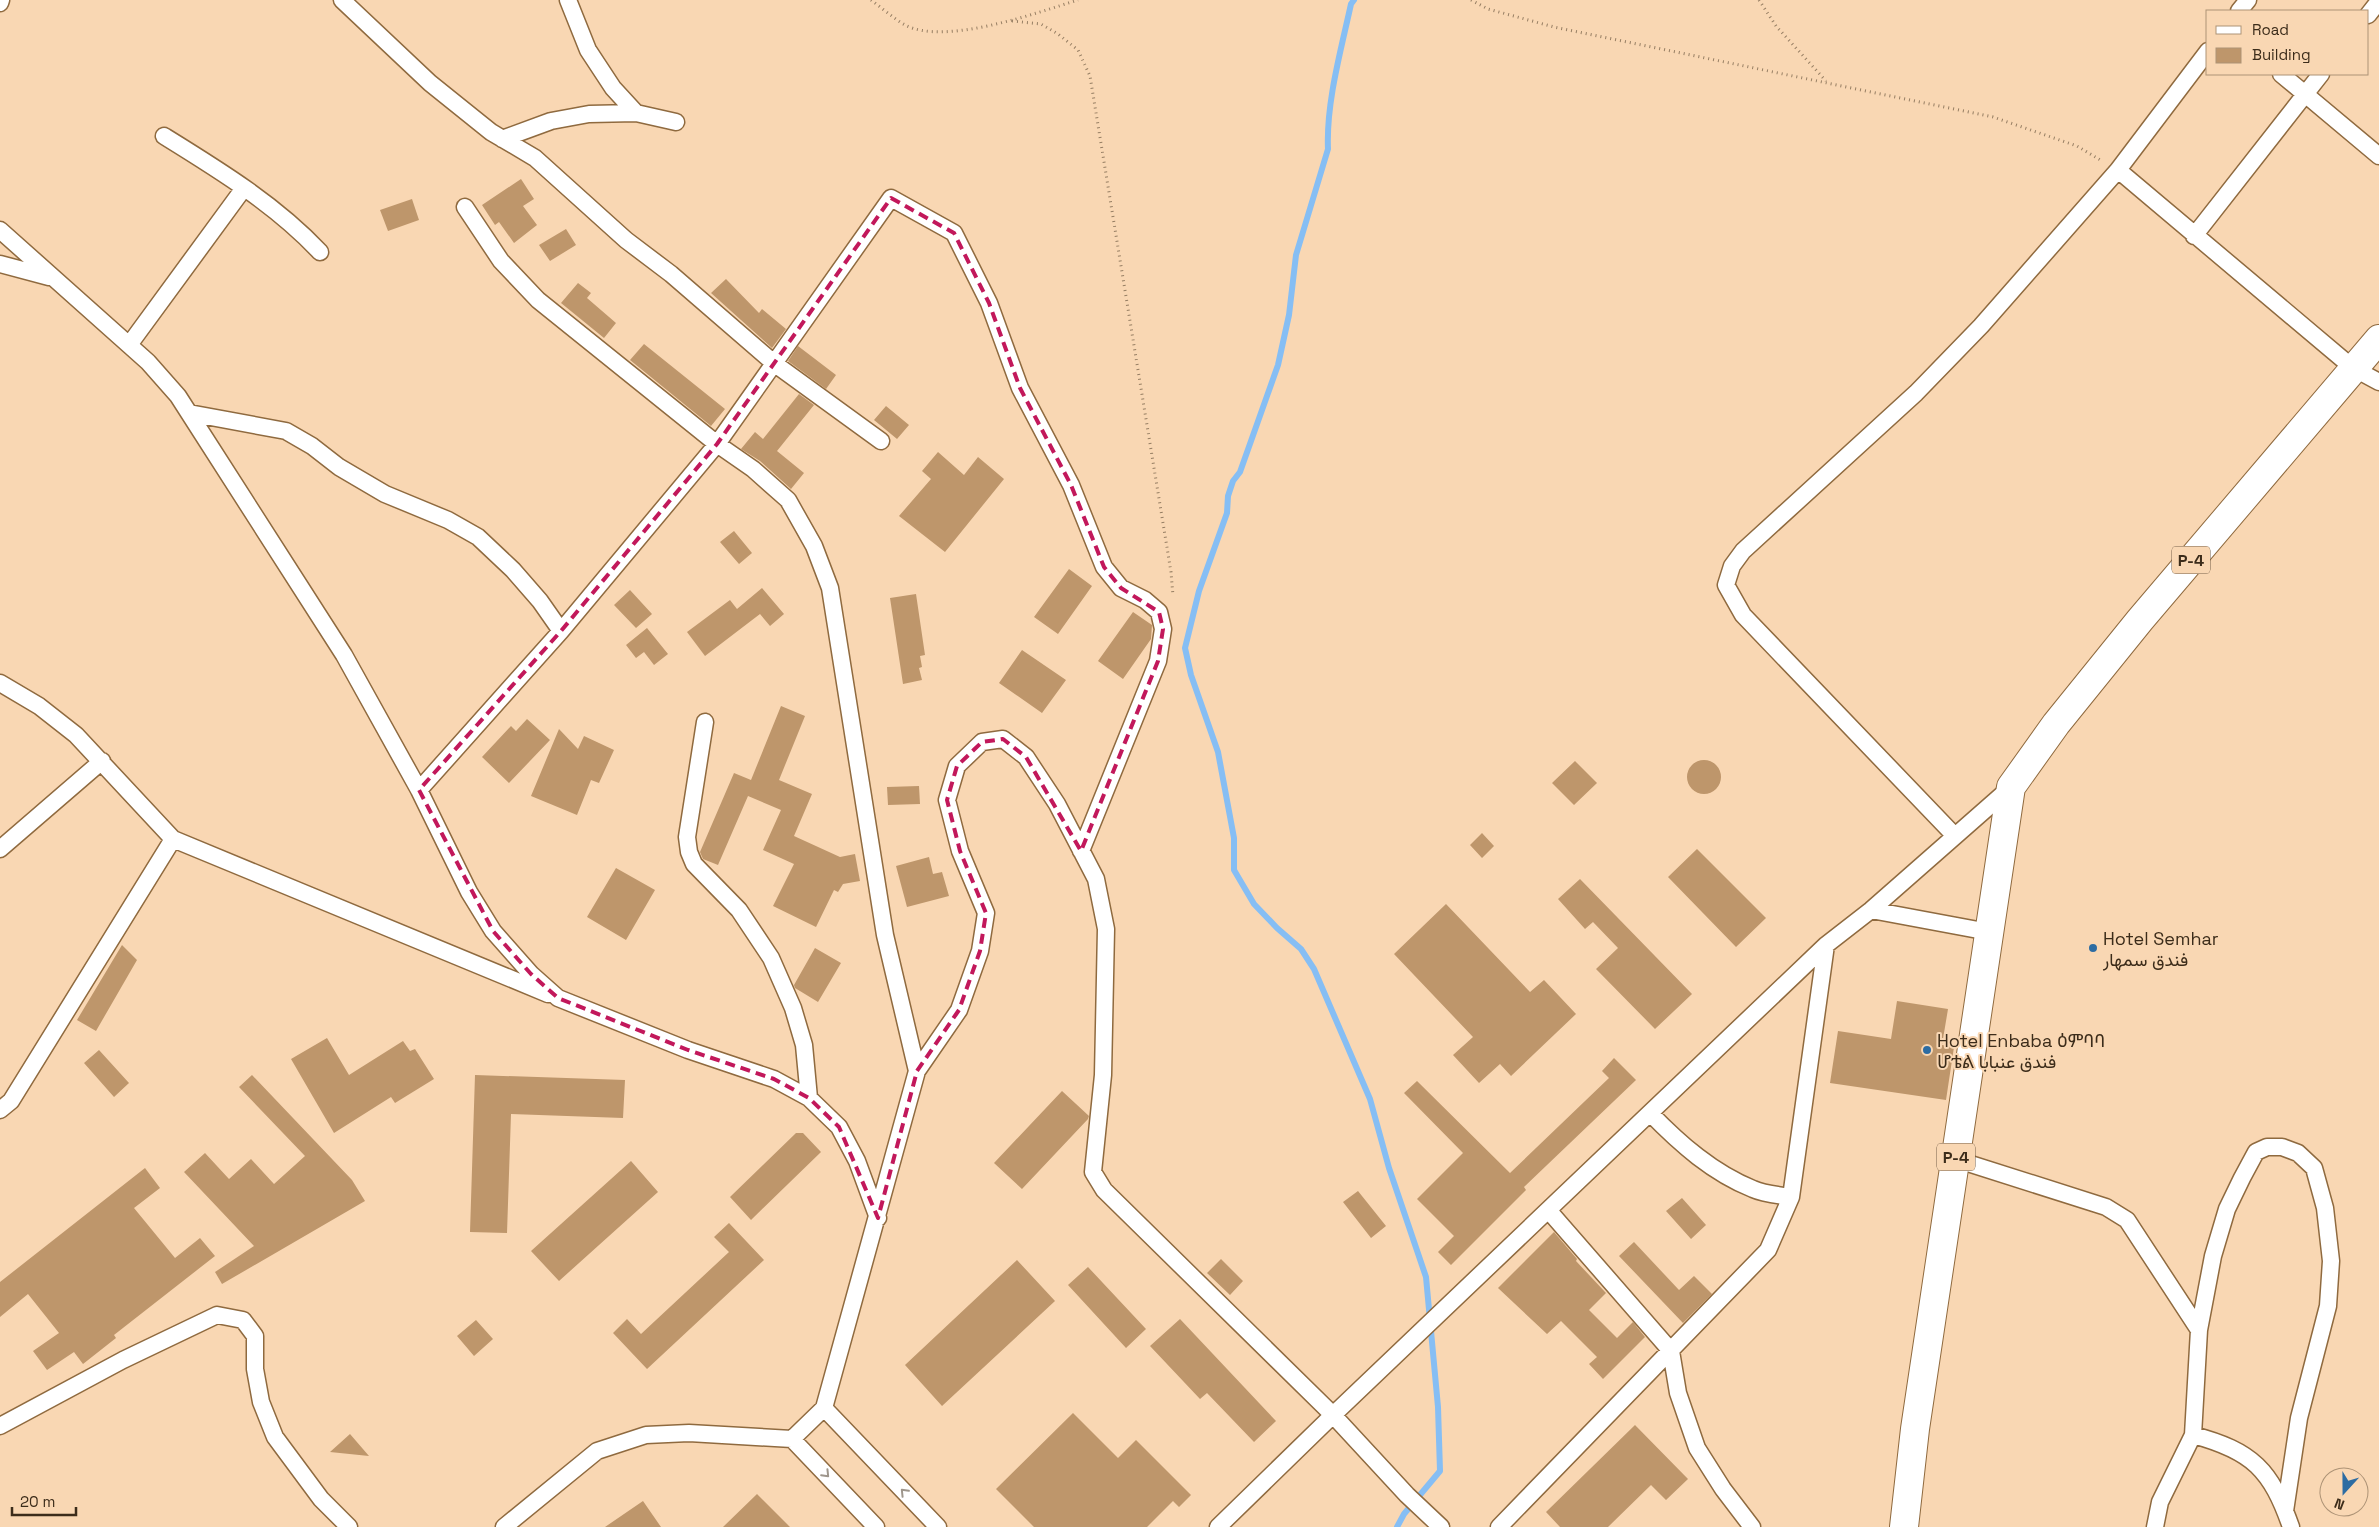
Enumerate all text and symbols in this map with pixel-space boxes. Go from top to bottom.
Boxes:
legend [2206,10,2369,75]
text: Road [2252,20,2289,39]
text: Building [2252,45,2311,64]
road number: P-4 [2172,546,2210,574]
place label: Hotel Semhar فندق سمهار [2102,927,2219,971]
marker: Hotel Semhar فندق سمهار [2087,942,2099,954]
place label: Hotel Enbaba ዕምባባ ሆቴል فندق عنبابا [1937,1029,2105,1073]
marker: Hotel Enbaba ዕምባባ ሆቴል فندق عنبابا [1921,1044,1933,1056]
road number: P-4 [1937,1144,1975,1170]
north arrow [2319,1467,2369,1517]
one-way arrow [820,1468,829,1477]
scale bar [12,1484,76,1516]
one-way arrow [901,1489,910,1498]
text: 20 m [20,1492,55,1511]
text: N [2332,1494,2347,1514]

